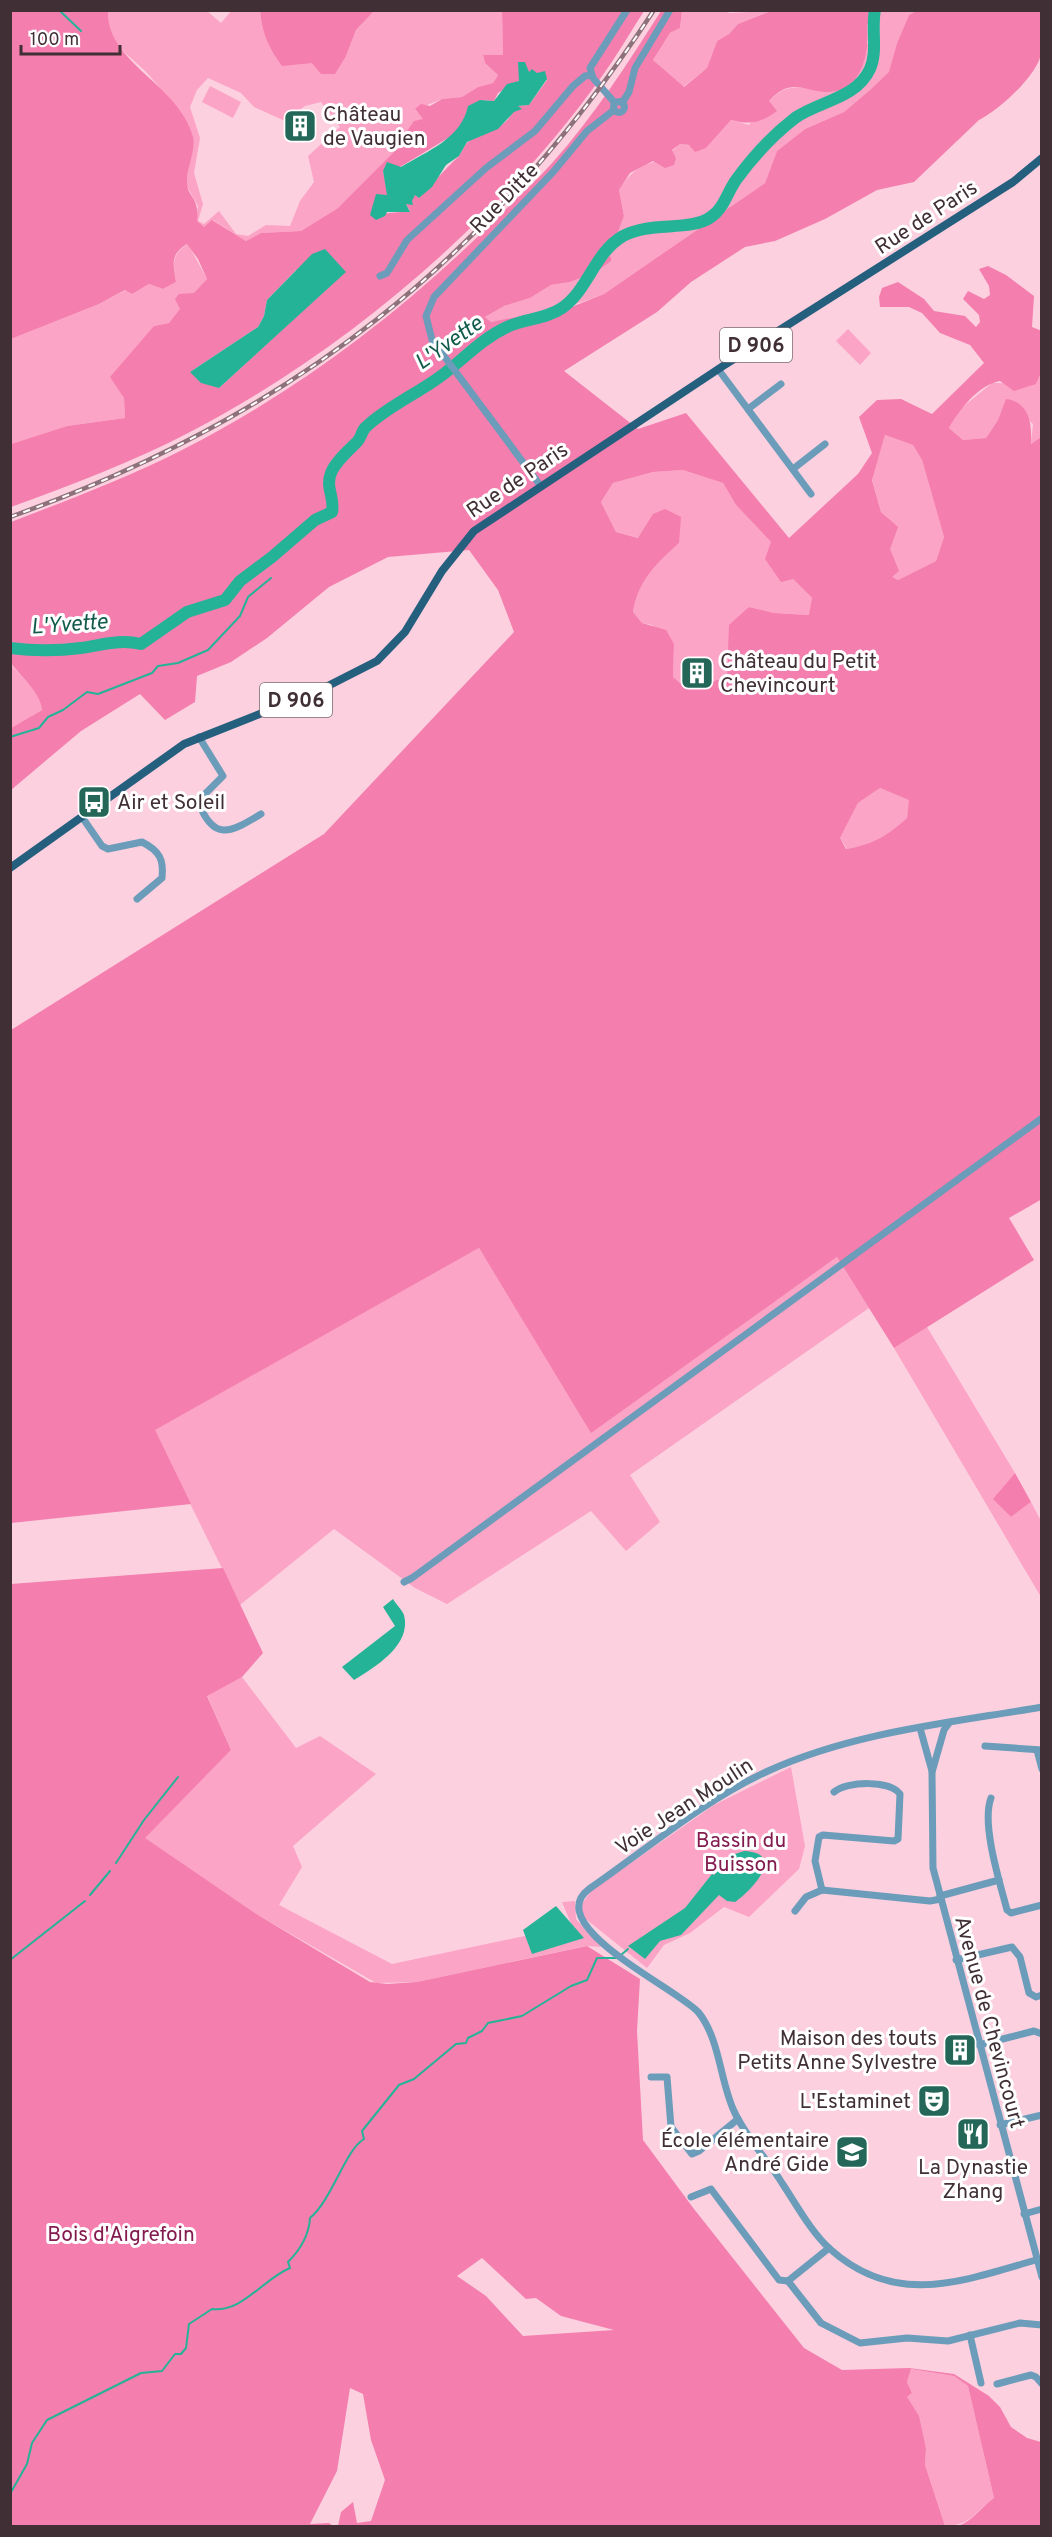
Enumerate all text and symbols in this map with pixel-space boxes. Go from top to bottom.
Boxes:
scale bar [21,18,120,56]
text: 100 m [30,29,79,52]
place label: Château de Vaugien [323,102,426,153]
building icon: Château de Vaugien [282,108,318,144]
street label: Rue Ditte [465,158,545,240]
street label: Rue de Paris [870,175,983,261]
water label: L'Yvette [410,311,489,377]
road number: D 906 [720,328,792,362]
street label: Rue de Paris [462,437,574,525]
water label: L'Yvette [30,609,109,642]
place label: Château du Petit Chevincourt [720,649,877,700]
building icon: Château du Petit Chevincourt [679,655,715,691]
road number: D 906 [260,683,332,717]
bus stop icon: Air et Soleil [76,784,112,820]
place label: Air et Soleil [117,790,225,817]
street label: Voie Jean Moulin [611,1753,759,1862]
park label: Bassin du Buisson [696,1828,786,1879]
street label: Avenue de Chevincourt [947,1913,1030,2132]
place label: Maison des touts Petits Anne Sylvestre [737,2026,937,2077]
building icon: Maison des touts Petits Anne Sylvestre [942,2032,978,2068]
theatre icon: L'Estaminet [916,2083,952,2119]
place label: L'Estaminet [800,2089,911,2116]
restaurant icon: La Dynastie Zhang [955,2116,991,2152]
place label: École élémentaire André Gide [661,2127,829,2179]
school or university icon: École élémentaire André Gide [834,2134,870,2170]
place label: La Dynastie Zhang [918,2155,1028,2206]
park label: Bois d'Aigrefoin [47,2222,195,2249]

